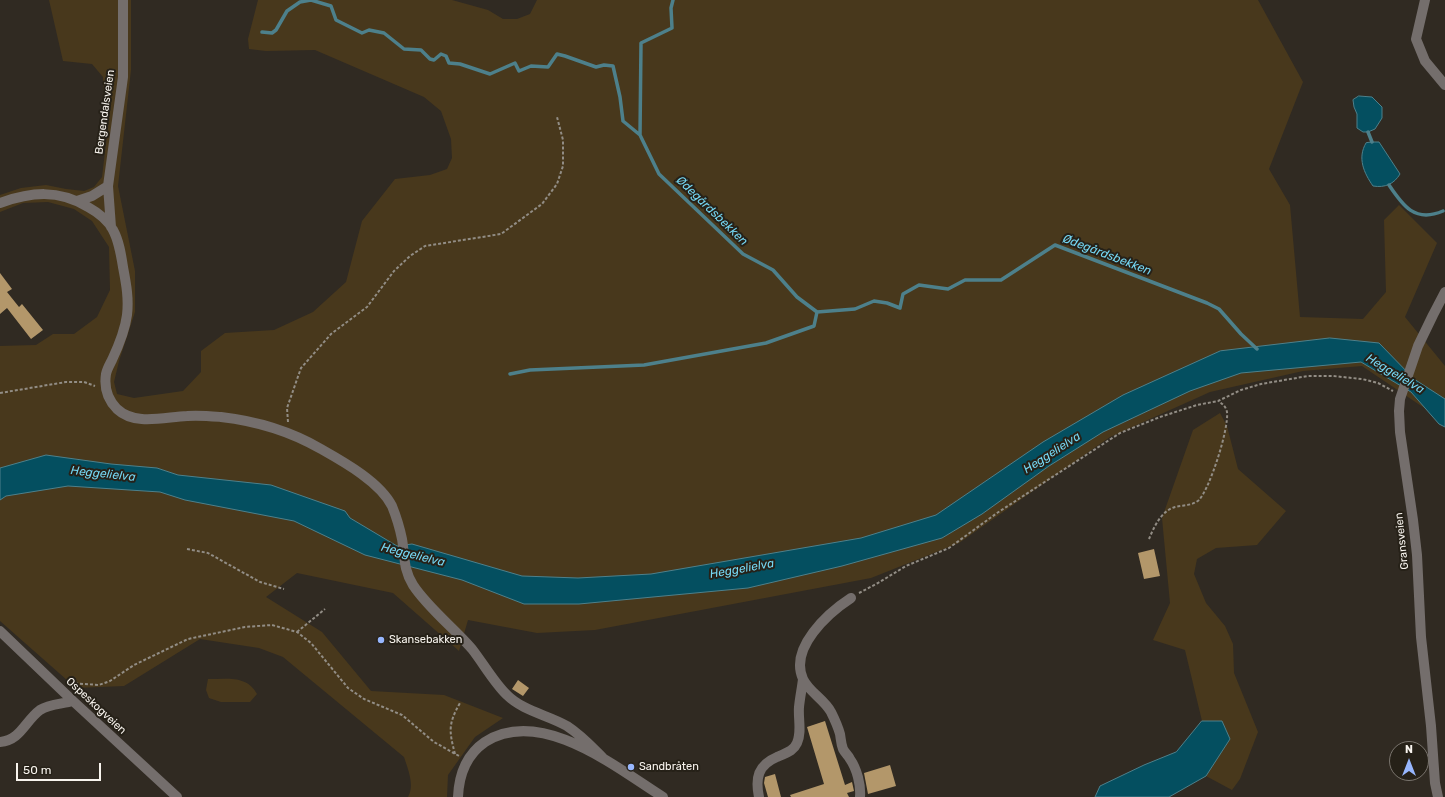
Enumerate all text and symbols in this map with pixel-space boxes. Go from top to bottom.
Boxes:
street label: Bergendalsveien [93,69,117,155]
water label: Ødegårdsbekken [673,173,751,249]
water label: Ødegårdsbekken [1061,231,1153,279]
water label: Heggelielva [1363,351,1427,397]
water label: Heggelielva [1021,429,1083,477]
water label: Heggelielva [70,463,136,485]
street label: Gransveien [1392,512,1412,570]
water label: Heggelielva [380,540,446,570]
water label: Heggelielva [709,556,775,582]
place label: Skansebakken [389,633,462,647]
marker: Skansebakken [376,635,386,645]
street label: Ospeskogveien [63,675,129,737]
north arrow [1389,741,1429,781]
text: N [1405,743,1413,756]
scale bar [18,755,103,781]
place label: Sandbråten [639,760,699,774]
marker: Sandbråten [626,762,636,772]
text: 50 m [23,763,51,777]

